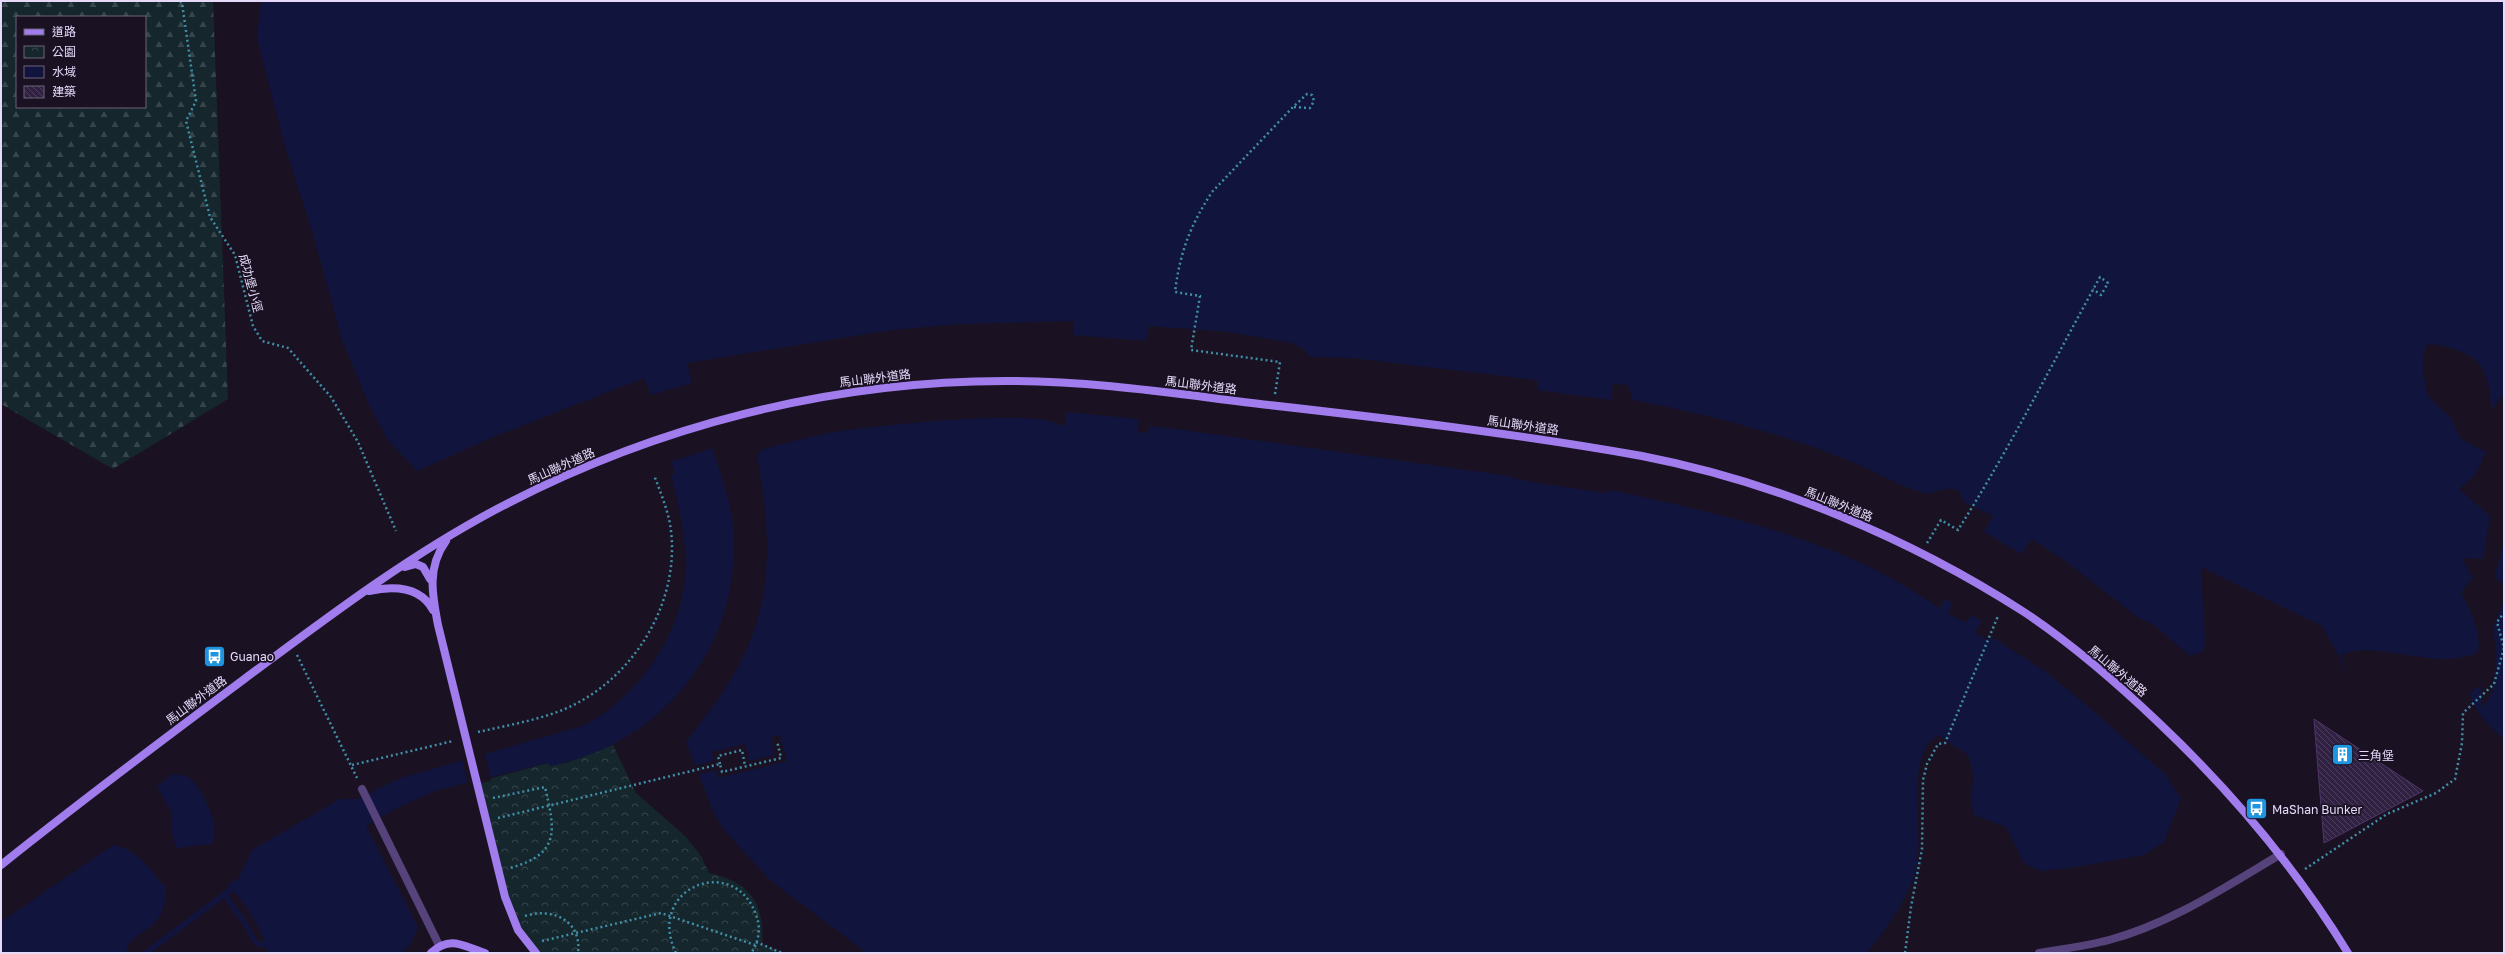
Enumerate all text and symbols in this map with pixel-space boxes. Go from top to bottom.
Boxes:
legend [16,16,146,108]
text: 道路 [52,24,76,39]
text: 公園 [52,44,76,59]
text: 水域 [52,64,76,79]
text: 建築 [52,84,76,99]
street label: 成功堡小徑 [236,252,266,314]
street label: 馬山聯外道路 [838,366,912,390]
street label: 馬山聯外道路 [1164,373,1238,397]
street label: 馬山聯外道路 [1486,413,1560,437]
street label: 馬山聯外道路 [525,445,597,487]
street label: 馬山聯外道路 [1803,484,1875,524]
street label: 馬山聯外道路 [2086,642,2150,700]
bus stop icon: Guanao [201,643,227,669]
place label: Guanao [230,649,274,664]
street label: 馬山聯外道路 [163,672,229,728]
building icon: 三角堡 [2329,742,2355,768]
place label: 三角堡 [2358,748,2394,763]
bus stop icon: MaShan Bunker [2244,796,2270,822]
place label: MaShan Bunker [2272,802,2363,817]

